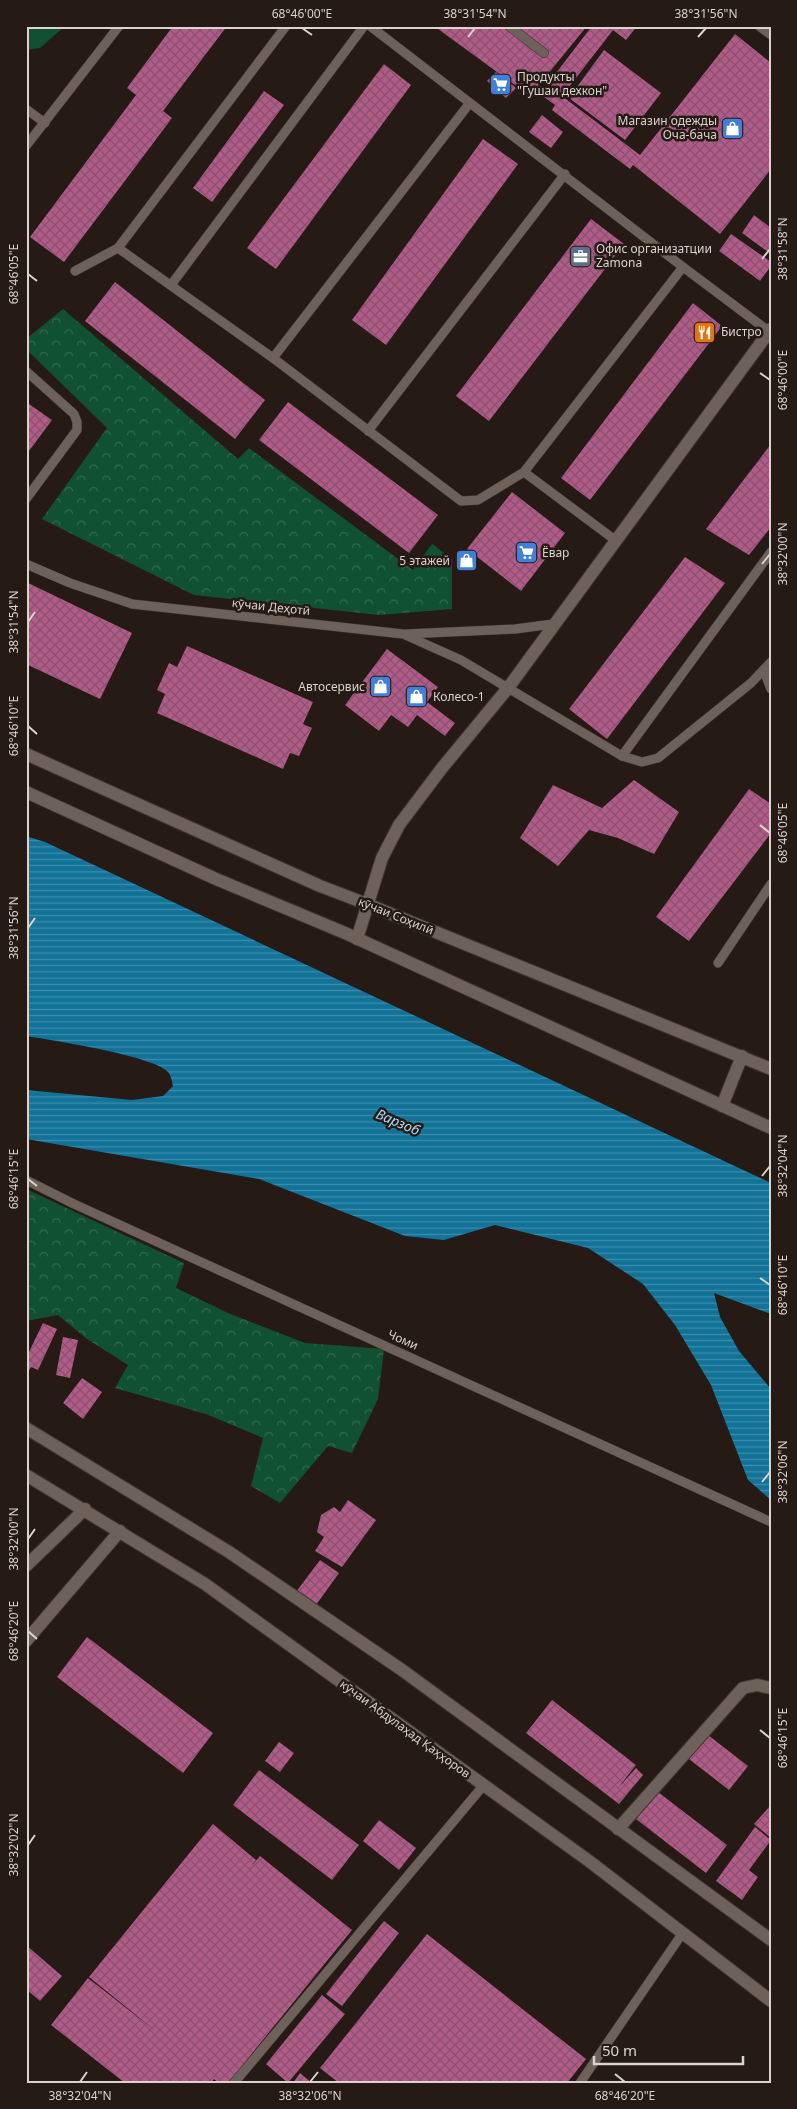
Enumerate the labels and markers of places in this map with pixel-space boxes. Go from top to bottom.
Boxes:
place label: Продукты "Гушаи дехкон" [517,68,607,99]
supermarket icon: Продукты "Гушаи дехкон" [489,72,513,96]
place label: Магазин одежды Оча-бача [618,112,717,143]
shop icon: Магазин одежды Оча-бача [721,116,745,140]
place label: Офис организатции Zamona [596,240,712,271]
office icon: Офис организатции Zamona [568,244,592,268]
restaurant icon: Бистро [693,320,717,344]
place label: Бистро [721,323,762,340]
supermarket icon: Ёвар [514,541,538,565]
place label: Ёвар [542,544,569,561]
shop icon: 5 этажей [454,549,478,573]
place label: 5 этажей [399,552,450,569]
shop icon: Автосервис [369,675,393,699]
place label: Автосервис [298,678,365,695]
shop icon: Колесо-1 [405,685,429,709]
place label: Колесо-1 [433,688,485,705]

